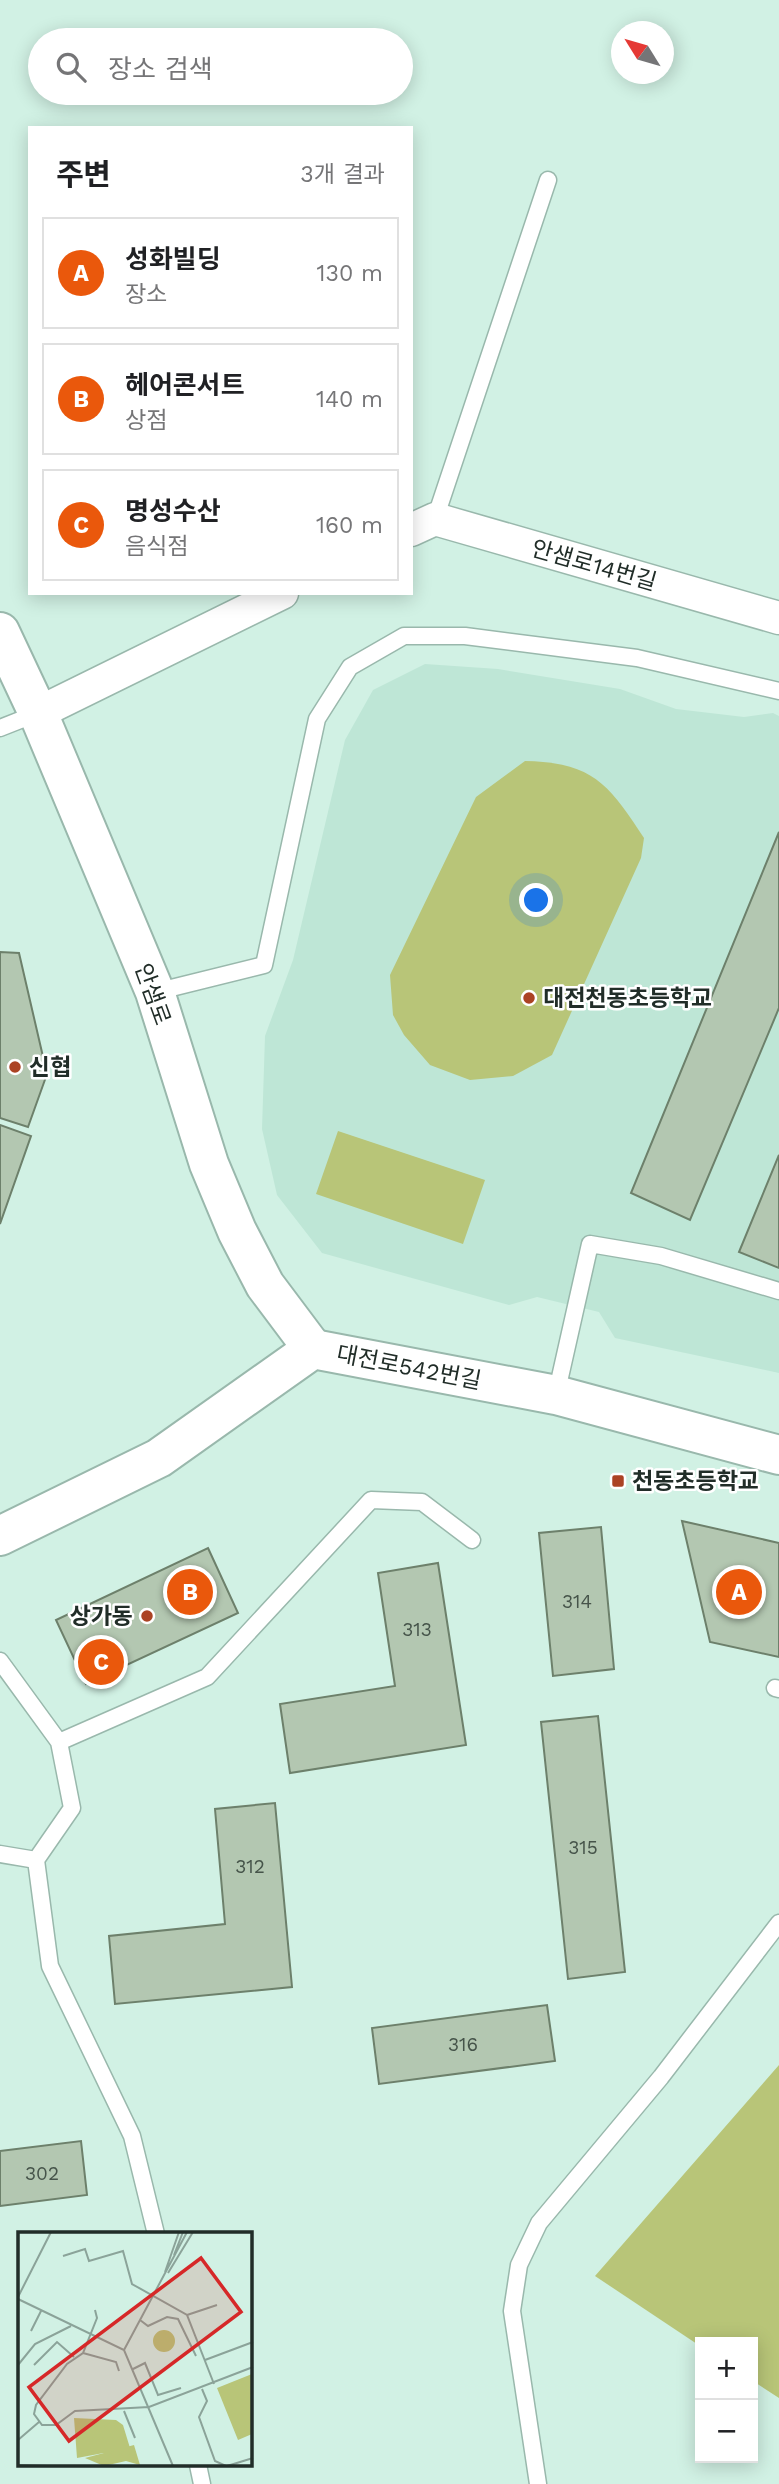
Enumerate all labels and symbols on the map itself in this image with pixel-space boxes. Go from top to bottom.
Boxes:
north arrow [611,21,674,84]
street label: 안샘로14번길 [528,535,660,596]
your location [519,883,553,917]
street label: 안샘로 [129,960,176,1029]
place label: 대전천동초등학교 [543,985,712,1012]
marker: 대전천동초등학교 [521,990,537,1006]
place label: 신협 [29,1054,71,1081]
marker: 신협 [7,1059,23,1075]
street label: 대전로542번길 [334,1340,483,1395]
place label: 천동초등학교 [632,1468,759,1495]
marker: 천동초등학교 [610,1473,626,1489]
pin: B [167,1566,213,1618]
pin: A [716,1566,762,1618]
house number: 314 [562,1590,592,1613]
place label: 상가동 [70,1603,133,1630]
marker: 상가동 [139,1608,155,1624]
house number: 313 [402,1618,432,1641]
pin: C [78,1636,124,1688]
house number: 315 [568,1836,598,1859]
house number: 312 [235,1855,265,1878]
house number: 316 [448,2033,478,2056]
house number: 302 [25,2162,59,2185]
inset map [18,2232,252,2466]

